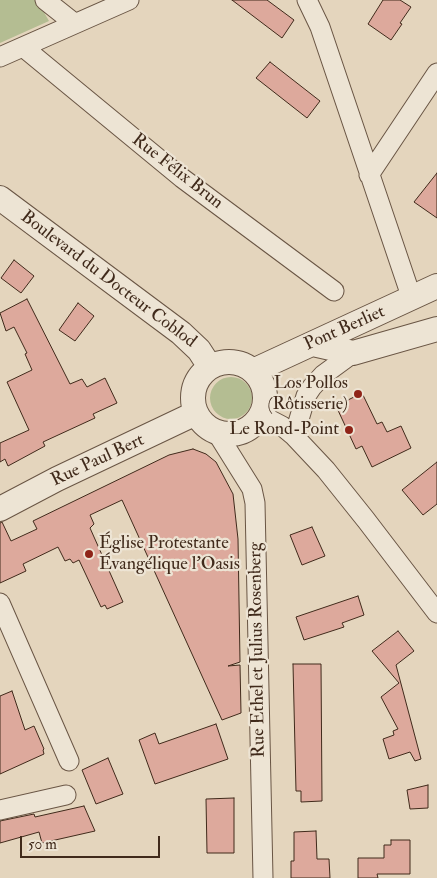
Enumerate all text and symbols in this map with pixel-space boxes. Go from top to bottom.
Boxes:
street label: Rue Félix Brun [127,130,227,214]
street label: Boulevard du Docteur Coblod [16,207,200,353]
street label: Pont Berliet [301,302,389,356]
place label: Los Pollos (Rôtisserie) [267,373,348,416]
marker: Los Pollos (Rôtisserie) [352,388,364,400]
place label: Le Rond-Point [229,419,339,441]
marker: Le Rond-Point [343,424,355,436]
street label: Rue Paul Bert [48,430,148,492]
place label: Église Protestante Évangélique l’Oasis [99,533,240,576]
street label: Rue Ethel et Julius Rosenberg [245,542,271,758]
marker: Église Protestante Évangélique l’Oasis [83,548,95,560]
scale bar [22,826,162,858]
text: 50 m [28,835,57,854]

